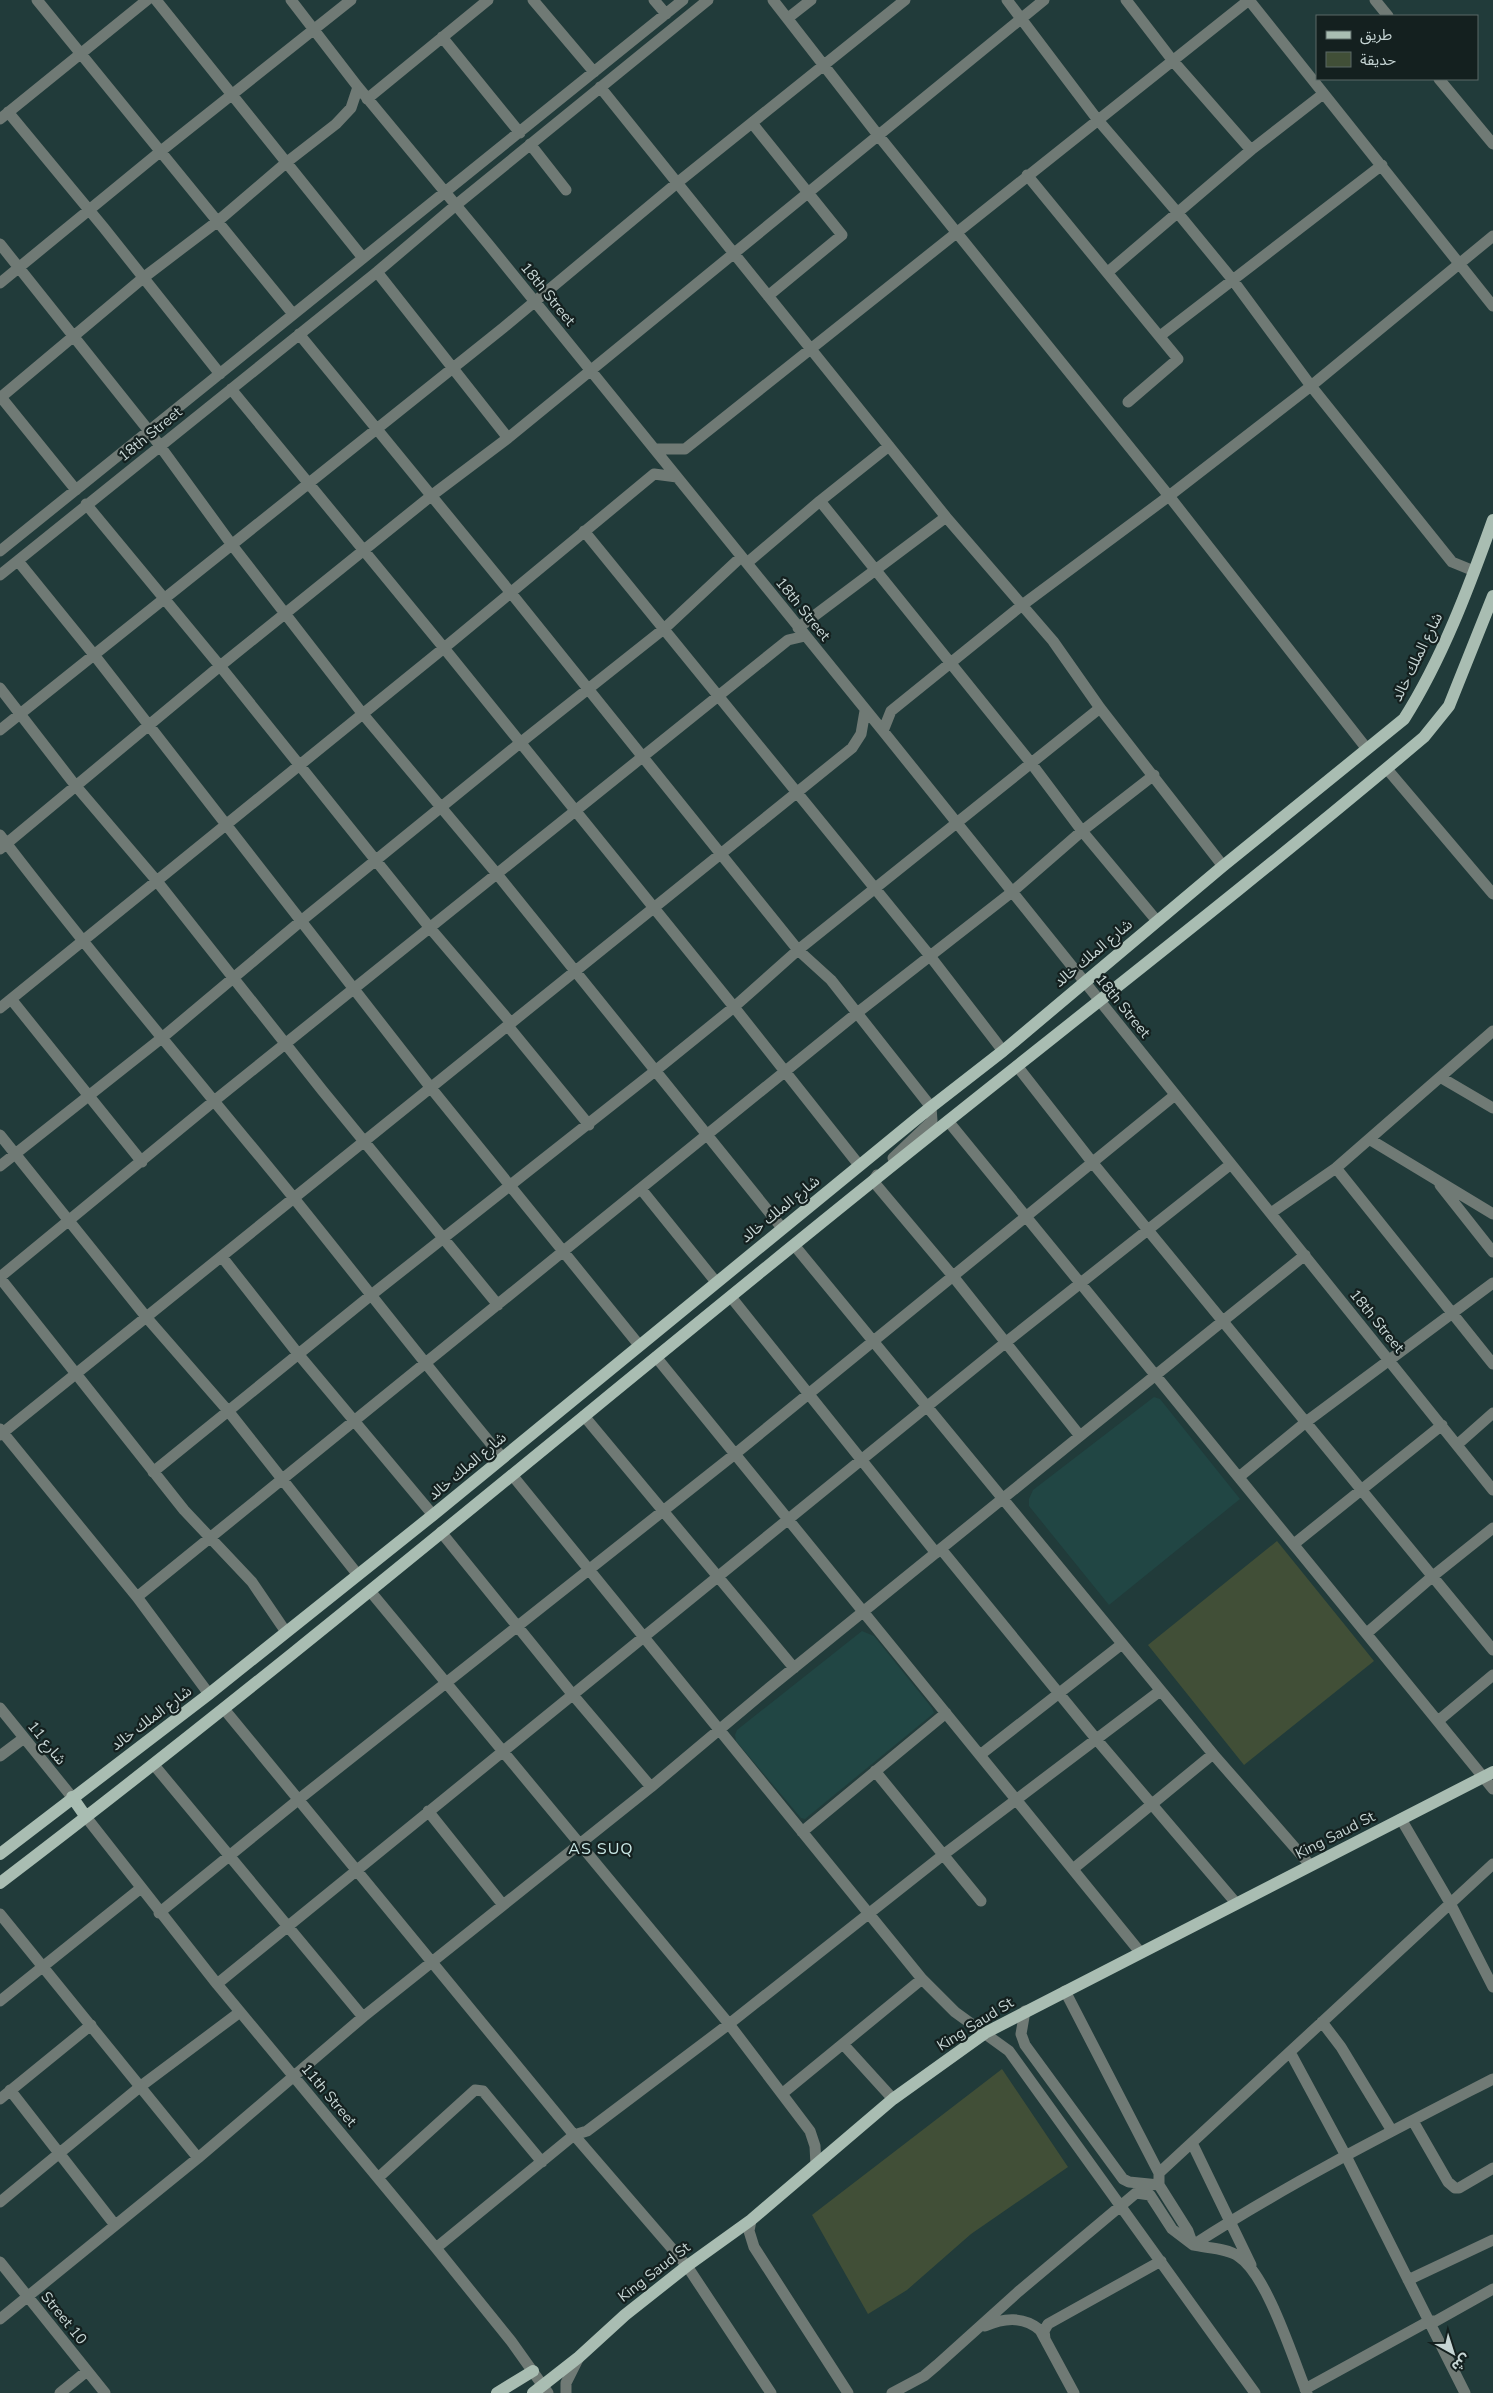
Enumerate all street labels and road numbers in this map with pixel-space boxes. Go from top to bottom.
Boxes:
street label: 18th Street [516,258,580,331]
street label: 18th Street [114,402,187,466]
street label: 18th Street [771,573,835,646]
street label: شارع الملك خالد [1387,609,1449,706]
street label: شارع الملك خالد [1050,914,1138,993]
street label: 18th Street [1091,970,1155,1043]
street label: شارع الملك خالد [736,1171,825,1249]
street label: 18th Street [1345,1285,1409,1358]
street label: شارع الملك خالد [424,1427,512,1506]
street label: شارع الملك خالد [106,1681,197,1757]
street label: شارع 11 [22,1717,71,1771]
street label: King Saud St [1292,1806,1379,1864]
street label: King Saud St [933,1992,1018,2055]
street label: 11th Street [297,2059,362,2131]
street label: King Saud St [614,2237,695,2307]
street label: Street 10 [36,2287,92,2349]

